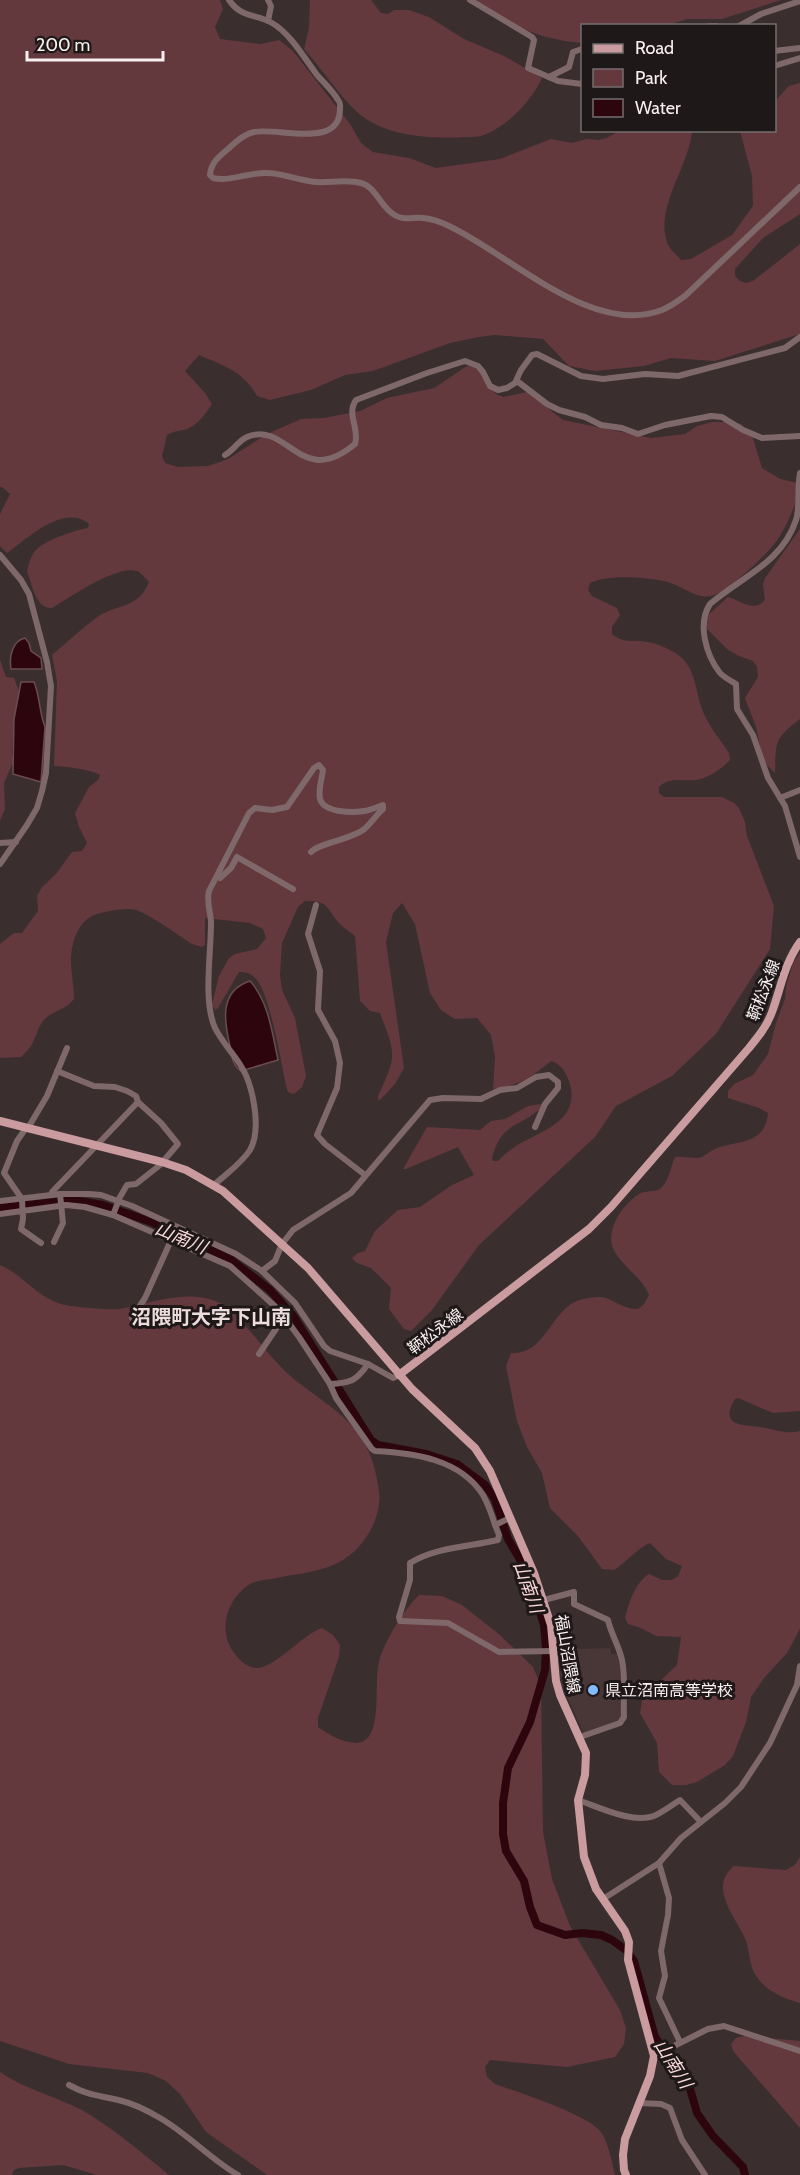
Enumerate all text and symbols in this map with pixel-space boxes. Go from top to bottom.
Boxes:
scale bar [27,24,164,62]
legend [581,24,776,132]
text: 200 m [36,34,90,56]
text: Road [635,37,674,59]
text: Park [635,67,668,89]
text: Water [635,97,681,119]
street label: 鞆松永線 [743,957,784,1023]
water label: 山南川 [152,1217,212,1259]
district label: 沼隈町大字下山南 [131,1305,291,1329]
street label: 鞆松永線 [404,1305,467,1358]
water label: 山南川 [508,1558,548,1618]
street label: 福山沼隈線 [551,1613,584,1695]
place label: 県立沼南高等学校 [605,1681,733,1700]
marker: 県立沼南高等学校 [586,1683,600,1697]
water label: 山南川 [649,2035,698,2094]

